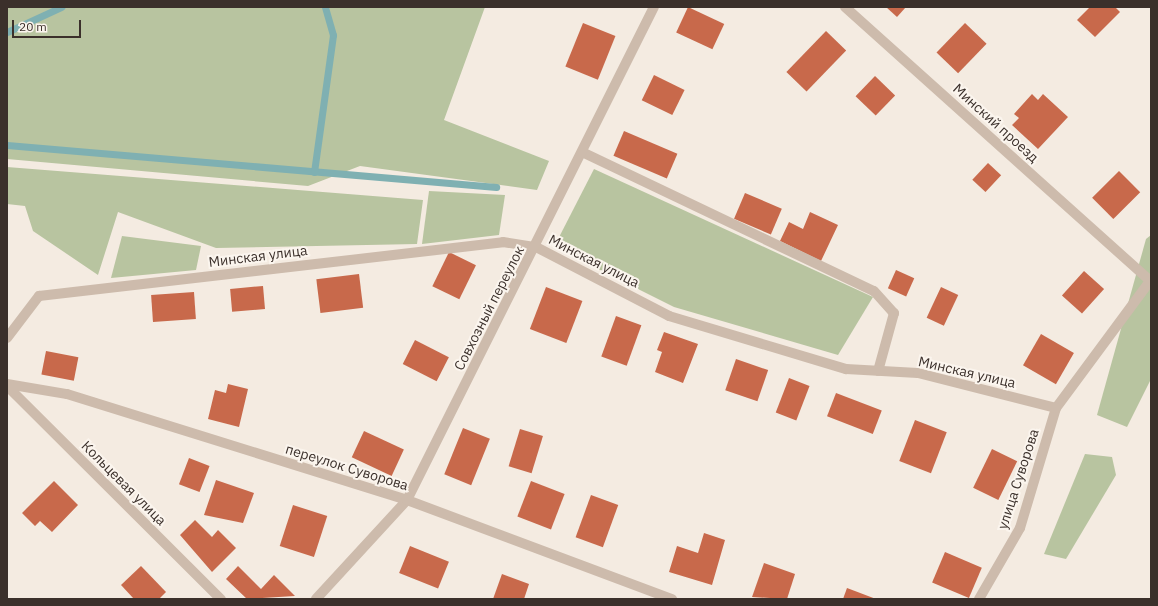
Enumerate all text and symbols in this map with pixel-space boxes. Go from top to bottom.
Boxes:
scale bar [14,12,83,38]
text: 20 m [19,19,47,34]
street label: Минский проезд [950,80,1042,166]
street label: Минская улица [546,231,642,291]
street label: Минская улица [208,242,308,270]
street label: Совхозный переулок [450,243,528,373]
street label: Минская улица [917,353,1017,391]
street label: улица Суворова [994,427,1042,531]
street label: Кольцевая улица [78,437,170,529]
street label: переулок Суворова [284,440,410,494]

